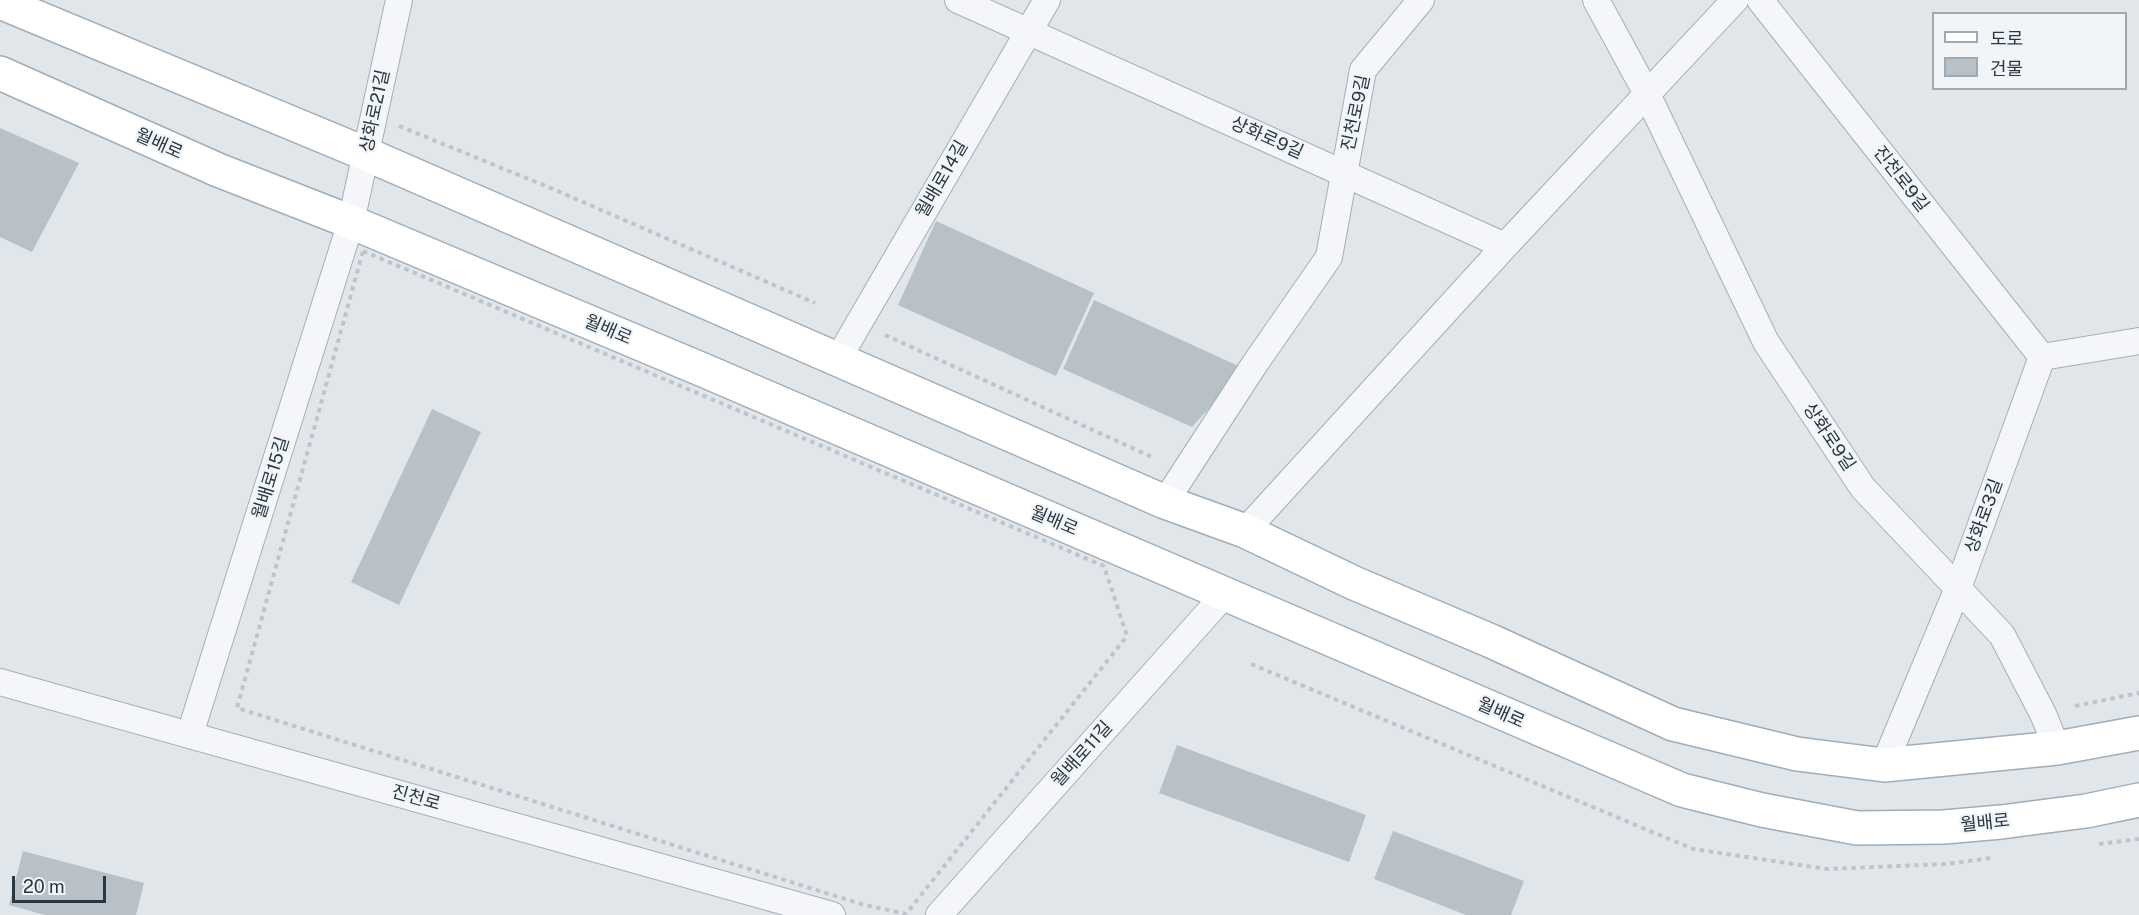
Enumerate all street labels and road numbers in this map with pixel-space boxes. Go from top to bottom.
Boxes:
street label: 상화로21길 [356,68,394,154]
street label: 진천로9길 [1337,73,1375,153]
street label: 상화로9길 [1227,112,1307,164]
street label: 월배로 [132,124,186,164]
street label: 월배로14길 [911,137,973,221]
street label: 진천로9길 [1869,142,1933,216]
street label: 월배로 [581,310,635,350]
street label: 상화로9길 [1798,399,1860,475]
street label: 월배로15길 [248,434,294,522]
street label: 상화로3길 [1961,476,2007,556]
street label: 월배로 [1027,501,1081,541]
street label: 월배로 [1474,693,1528,733]
street label: 월배로11길 [1047,717,1117,791]
street label: 진천로 [389,781,443,815]
street label: 월배로 [1959,810,2011,836]

